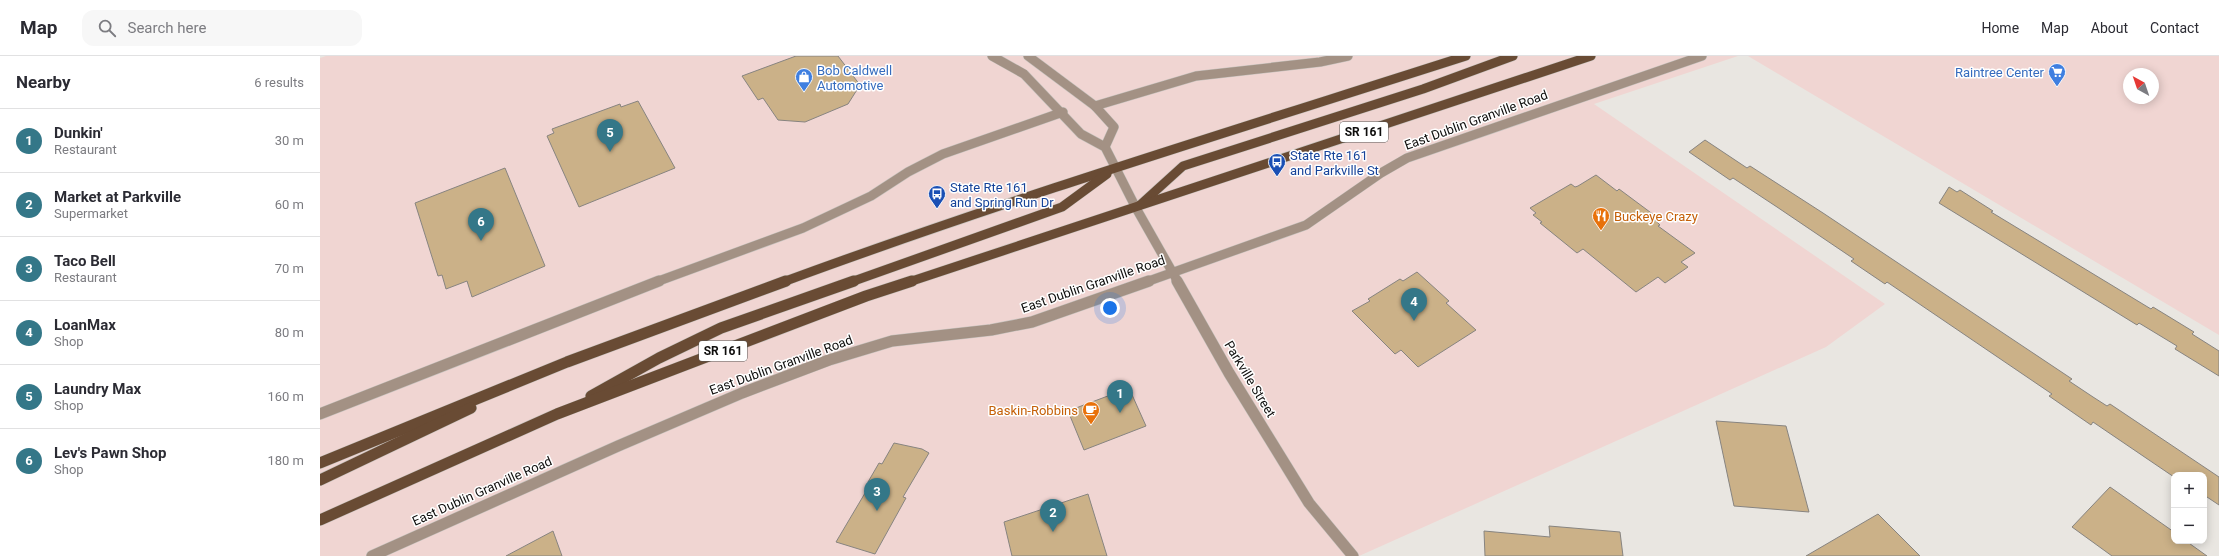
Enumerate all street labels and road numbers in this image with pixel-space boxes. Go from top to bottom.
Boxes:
street label: East Dublin Granville Road [1402,87,1550,153]
road number: SR 161 [1340,122,1388,142]
street label: East Dublin Granville Road [1019,252,1167,316]
street label: East Dublin Granville Road [707,332,855,398]
street label: Parkville Street [1221,338,1279,420]
road number: SR 161 [699,341,747,361]
street label: East Dublin Granville Road [410,453,554,529]

